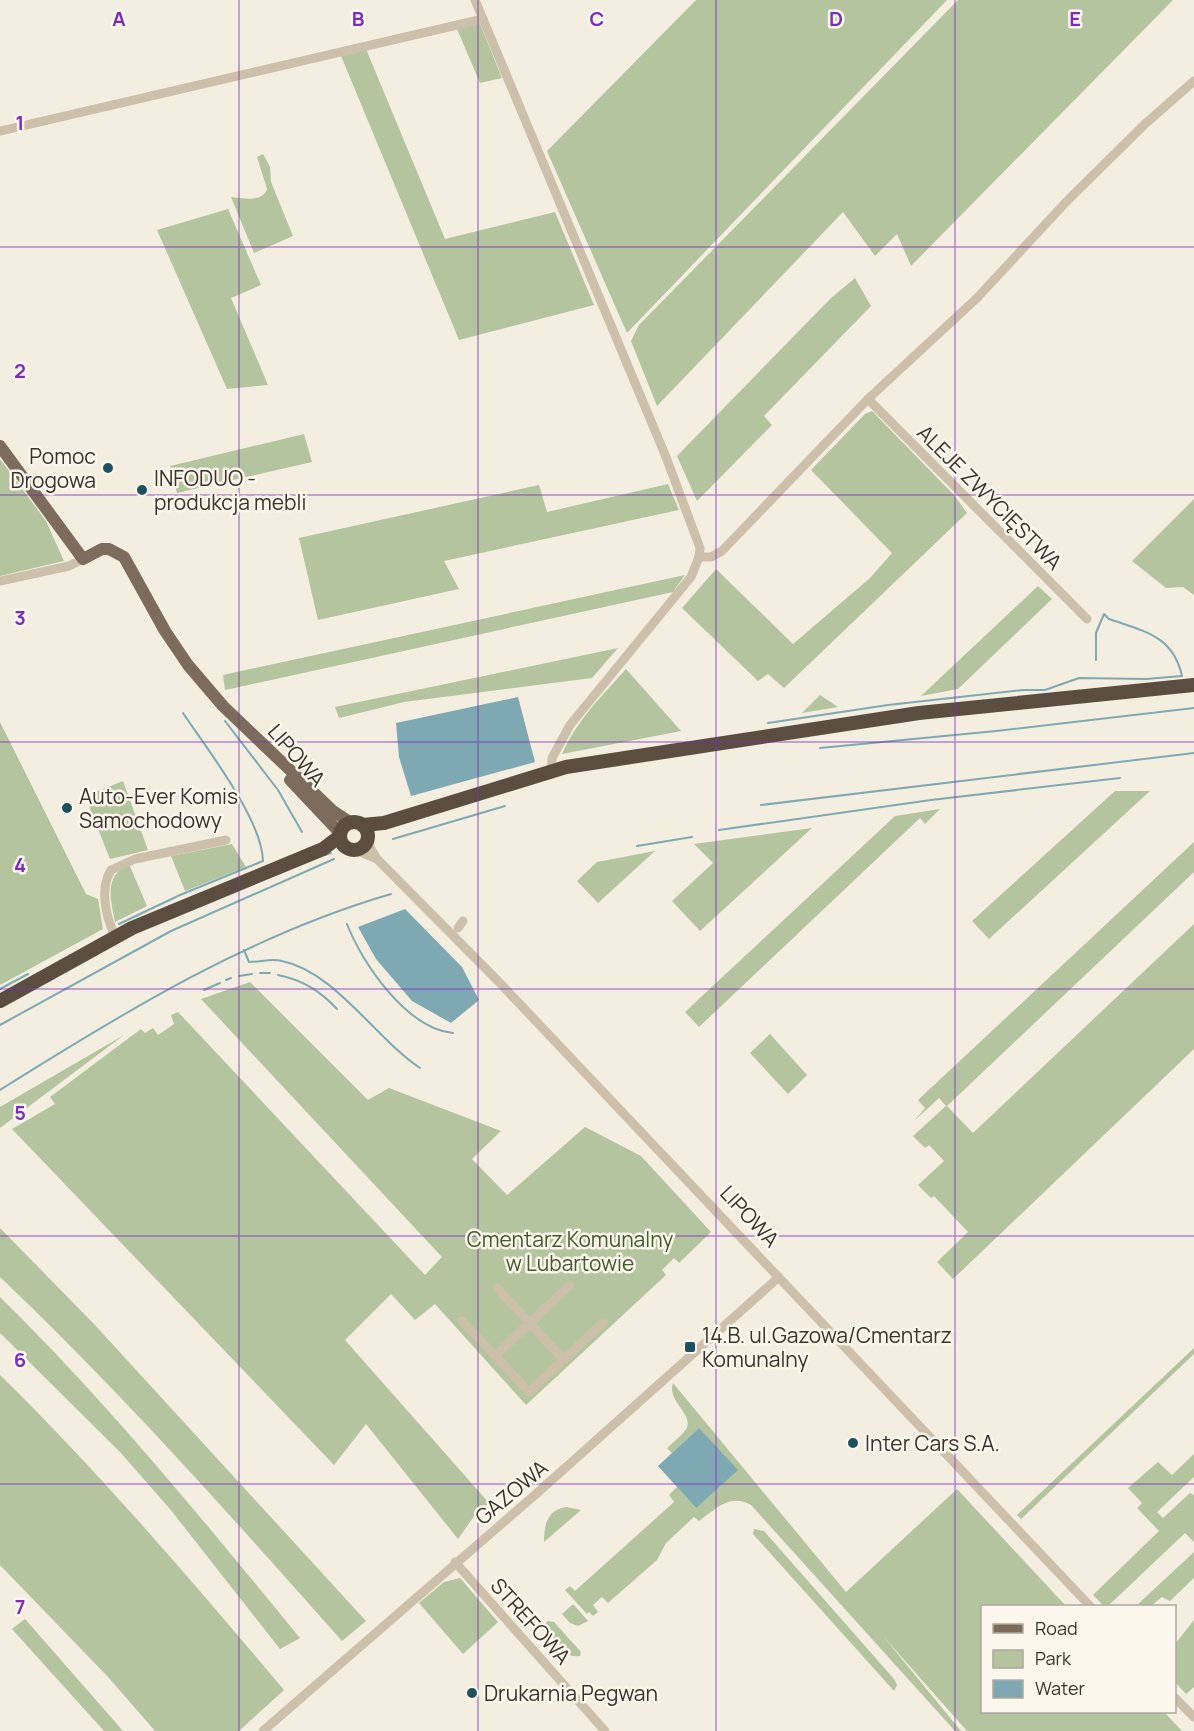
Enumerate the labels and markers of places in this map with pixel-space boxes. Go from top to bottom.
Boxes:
place label: Pomoc Drogowa [11,442,96,494]
marker: Pomoc Drogowa [101,461,115,475]
place label: INFODUO - produkcja mebli [154,464,306,516]
marker: INFODUO - produkcja mebli [135,483,149,497]
place label: Auto-Ever Komis Samochodowy [79,782,238,834]
marker: Auto-Ever Komis Samochodowy [60,801,74,815]
place label: 14.B. ul.Gazowa/Cmentarz Komunalny [702,1321,952,1373]
marker: 14.B. ul.Gazowa/Cmentarz Komunalny [683,1340,697,1354]
place label: Inter Cars S.A. [865,1429,1000,1457]
marker: Inter Cars S.A. [846,1436,860,1450]
place label: Drukarnia Pegwan [484,1679,658,1707]
marker: Drukarnia Pegwan [465,1686,479,1700]

